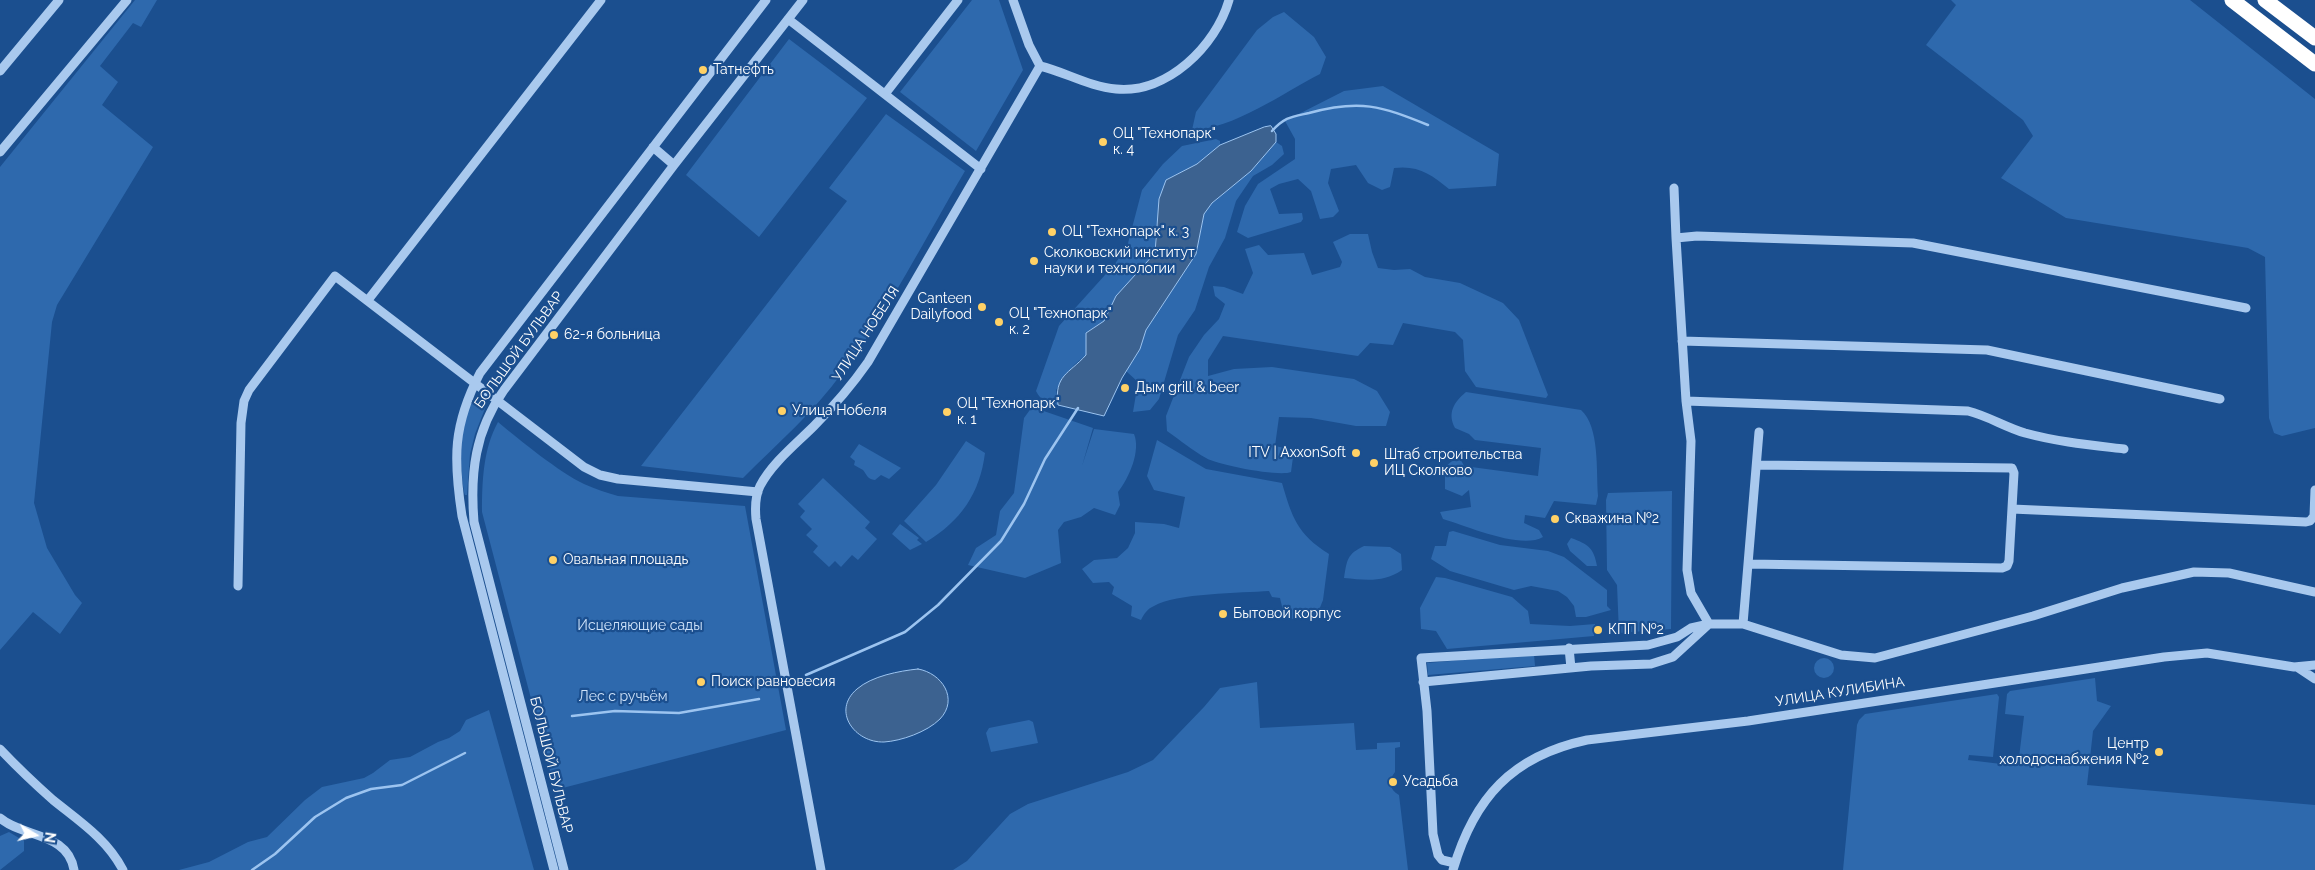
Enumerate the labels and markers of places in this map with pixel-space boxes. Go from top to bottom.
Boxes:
place label: Татнефть [713,62,774,78]
marker: Татнефть [697,64,709,76]
place label: ОЦ "Технопарк" к. 4 [1113,126,1216,158]
marker: ОЦ "Технопарк" к. 4 [1097,136,1109,148]
place label: ОЦ "Технопарк" к. 3 [1062,224,1189,240]
marker: ОЦ "Технопарк" к. 3 [1046,226,1058,238]
place label: Сколковский институт науки и технологии [1044,245,1195,278]
marker: Сколковский институт науки и технологии [1028,255,1040,267]
place label: Canteen Dailyfood [910,291,972,324]
marker: Canteen Dailyfood [976,301,988,313]
place label: ОЦ "Технопарк" к. 2 [1009,306,1112,338]
marker: ОЦ "Технопарк" к. 2 [993,316,1005,328]
place label: 62-я больница [564,327,660,343]
marker: 62-я больница [548,329,560,341]
place label: Дым grill & beer [1135,380,1239,396]
marker: Дым grill & beer [1119,382,1131,394]
place label: ОЦ "Технопарк" к. 1 [957,396,1060,428]
place label: Улица Нобеля [792,403,887,419]
marker: Улица Нобеля [776,405,788,417]
marker: ОЦ "Технопарк" к. 1 [941,406,953,418]
place label: ITV | AxxonSoft [1248,445,1346,461]
marker: ITV | AxxonSoft [1350,447,1362,459]
place label: Штаб строительства ИЦ Сколково [1384,447,1522,480]
marker: Штаб строительства ИЦ Сколково [1368,457,1380,469]
place label: Скважина №2 [1565,511,1659,527]
marker: Скважина №2 [1549,513,1561,525]
place label: Овальная площадь [563,552,688,568]
marker: Овальная площадь [547,554,559,566]
place label: Бытовой корпус [1233,606,1341,622]
marker: Бытовой корпус [1217,608,1229,620]
place label: КПП №2 [1608,622,1664,638]
marker: КПП №2 [1592,624,1604,636]
place label: Поиск равновесия [711,674,835,690]
marker: Поиск равновесия [695,676,707,688]
place label: Центр холодоснабжения №2 [1999,736,2149,769]
marker: Центр холодоснабжения №2 [2153,746,2165,758]
place label: Усадьба [1403,774,1458,790]
marker: Усадьба [1387,776,1399,788]

